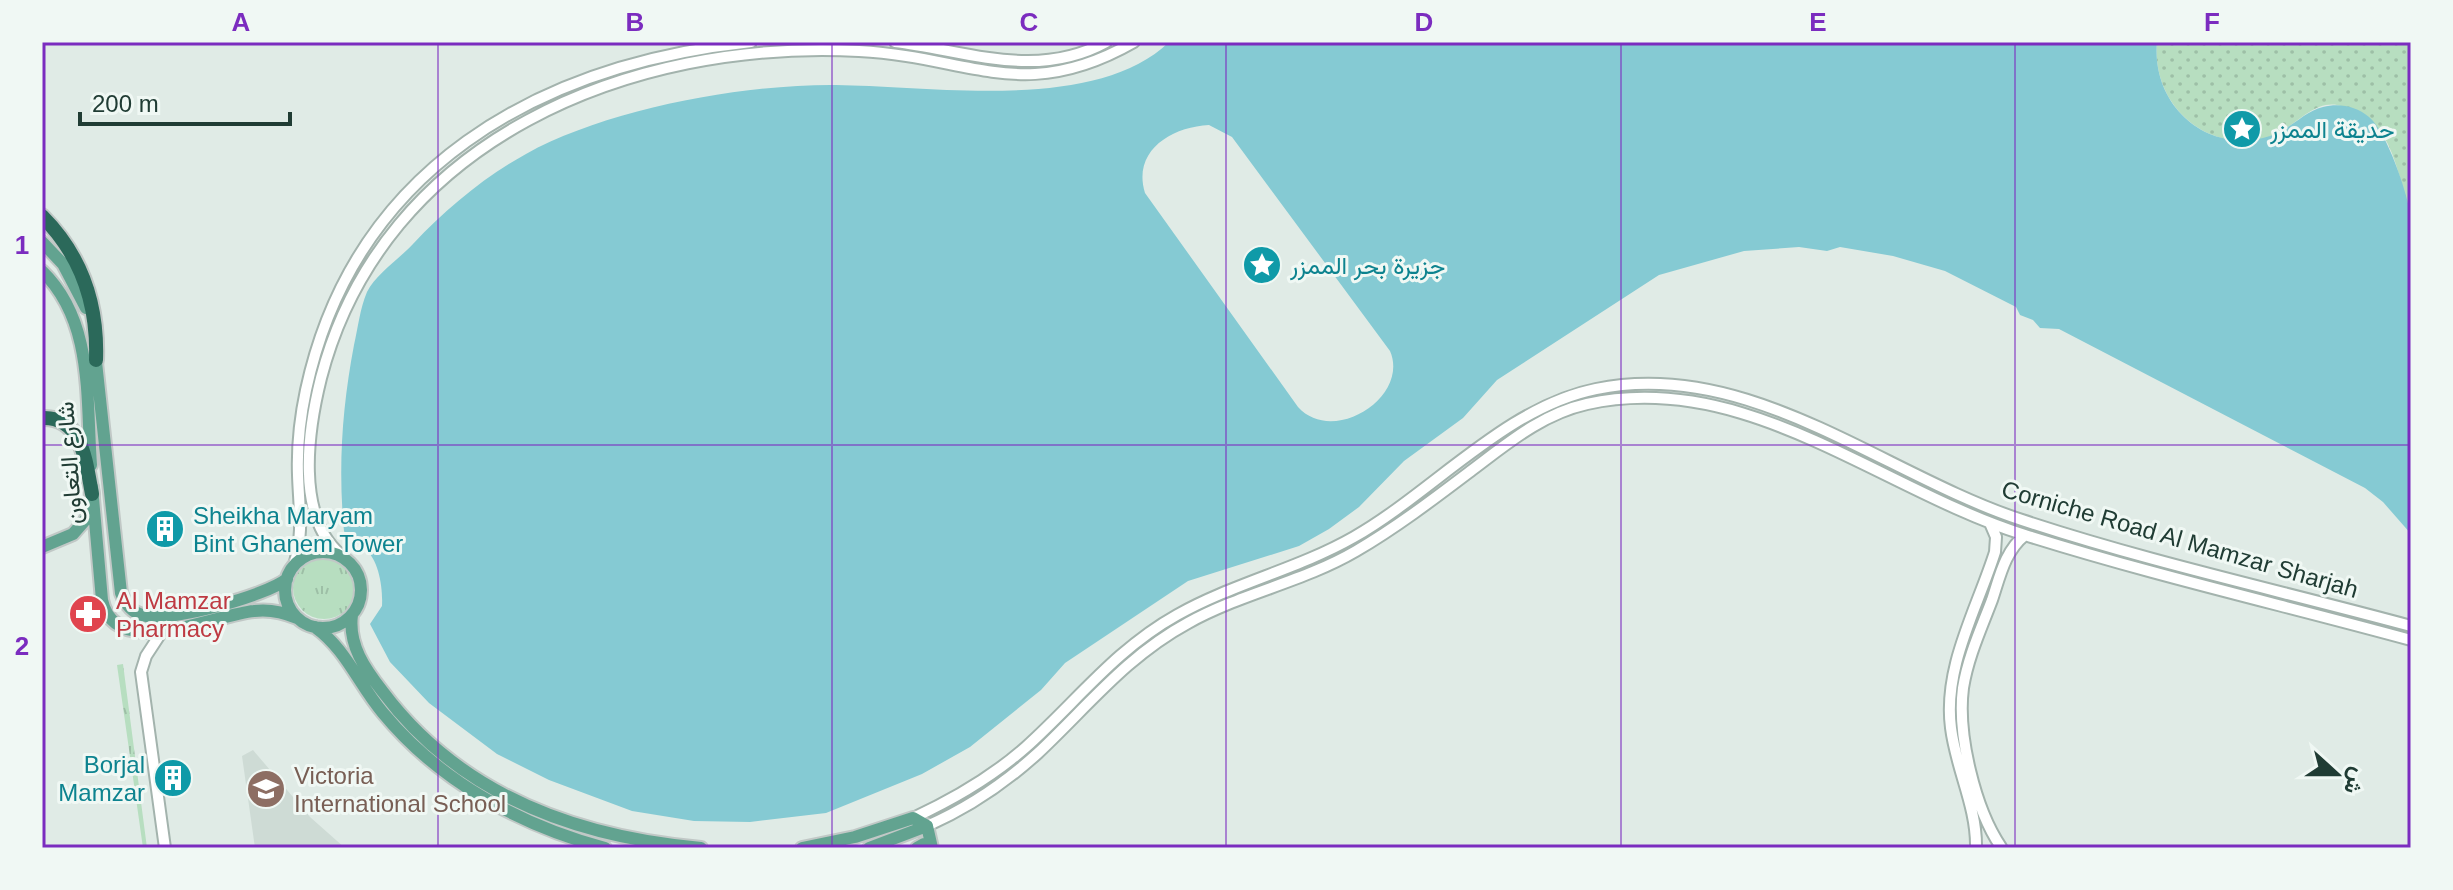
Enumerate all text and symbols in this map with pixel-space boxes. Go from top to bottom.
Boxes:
text: A [232,7,251,37]
text: B [626,7,644,37]
text: C [1020,7,1039,37]
text: D [1415,7,1433,37]
text: E [1809,7,1827,37]
text: F [2204,7,2220,37]
scale bar [80,76,290,126]
text: 200 m [92,90,159,117]
place icon: حديقة الممزر [2221,108,2263,150]
place label: حديقة الممزر [2269,116,2395,145]
text: 1 [15,230,29,260]
place icon: جزيرة بحر الممزر [1241,244,1283,286]
place label: جزيرة بحر الممزر [1289,252,1445,281]
street label: شارع التعاون [51,401,90,525]
street label: Corniche Road Al Mamzar Sharjah [1999,475,2361,603]
place label: Sheikha Maryam Bint Ghanem Tower [193,502,403,557]
building icon: Sheikha Maryam Bint Ghanem Tower [144,508,186,550]
place label: Al Mamzar Pharmacy [116,587,231,642]
pharmacy icon: Al Mamzar Pharmacy [67,593,109,635]
text: 2 [15,631,29,661]
north arrow [2297,734,2377,814]
place label: Borjal Mamzar [58,751,145,806]
building icon: Borjal Mamzar [152,757,194,799]
place label: Victoria International School [294,762,506,817]
text: ش [2338,764,2372,798]
school or university icon: Victoria International School [245,768,287,810]

